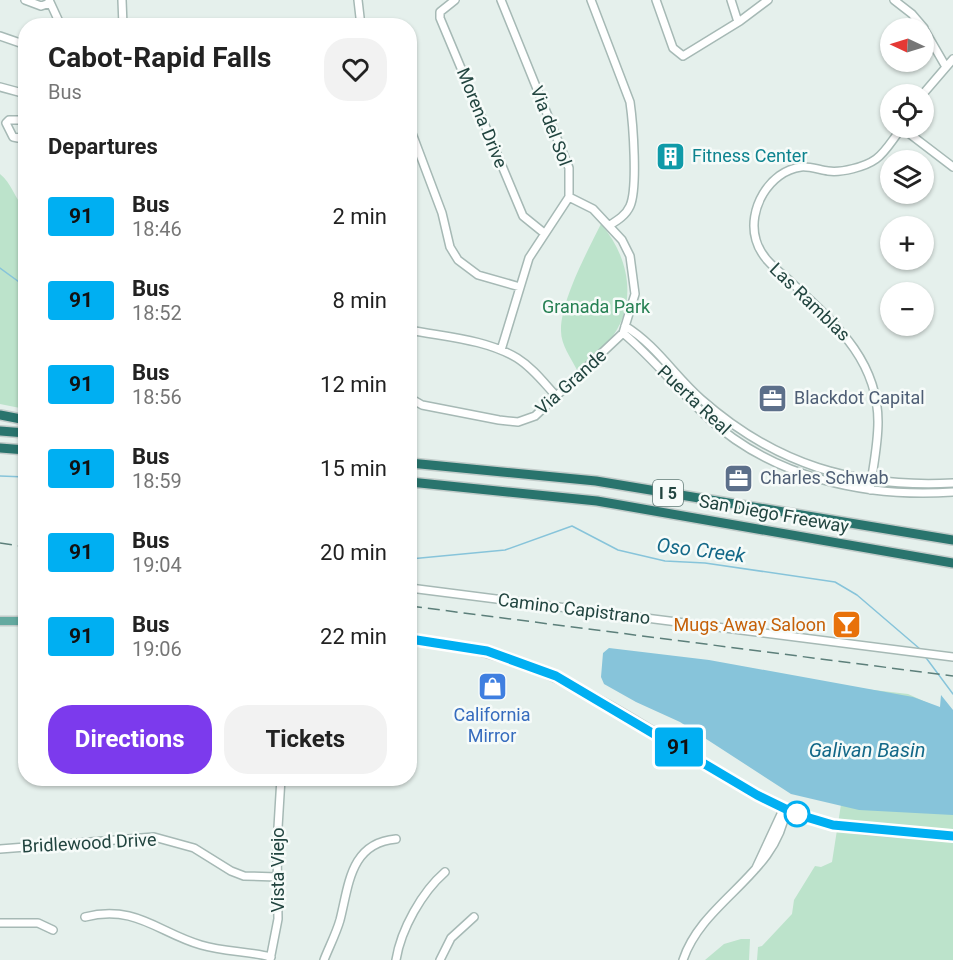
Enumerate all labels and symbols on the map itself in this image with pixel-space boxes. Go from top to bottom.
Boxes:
north arrow [880,18,934,72]
street label: Morena Drive [453,65,512,171]
street label: Via del Sol [527,83,576,169]
building icon: Fitness Center [655,140,687,172]
place label: Fitness Center [692,145,807,166]
street label: Las Ramblas [766,258,855,345]
park label: Granada Park [542,296,651,317]
street label: Via Grande [531,345,610,419]
street label: Puerta Real [653,360,735,439]
office icon: Blackdot Capital [757,382,789,414]
place label: Blackdot Capital [794,387,925,408]
office icon: Charles Schwab [723,462,755,494]
place label: Charles Schwab [760,467,889,488]
road number: I 5 [653,480,683,506]
street label: San Diego Freeway [697,490,851,537]
water label: Oso Creek [655,533,748,567]
street label: Camino Capistrano [497,589,651,628]
bar icon: Mugs Away Saloon [831,609,863,641]
place label: Mugs Away Saloon [674,614,826,635]
shop icon: California Mirror [476,670,508,702]
place label: California Mirror [454,704,531,746]
line badge: 91 [652,728,706,766]
water label: Galivan Basin [809,738,925,762]
unlabelled marker [784,801,810,827]
street label: Vista Viejo [267,827,288,913]
street label: Bridlewood Drive [21,828,157,857]

